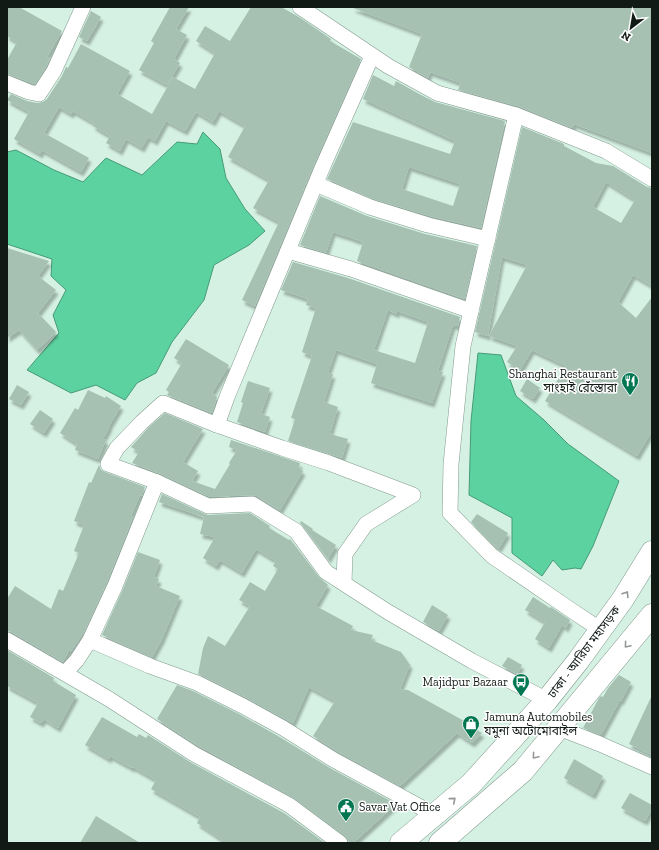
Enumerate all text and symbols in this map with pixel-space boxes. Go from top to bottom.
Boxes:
north arrow [611,8,651,48]
text: N [619,28,633,44]
place label: Shanghai Restaurant সাংহাই রেঁস্তোরা [509,367,618,395]
restaurant icon: Shanghai Restaurant সাংহাই রেঁস্তোরা [620,371,640,396]
one-way arrow [622,591,629,598]
street label: ঢাকা - আরিচা মহাসড়ক [543,602,623,702]
one-way arrow [625,640,632,648]
bus stop icon: Majidpur Bazaar [511,672,531,697]
place label: Majidpur Bazaar [423,675,508,690]
place label: Jamuna Automobiles যমুনা অটোমোবাইল [483,710,592,739]
shop icon: Jamuna Automobiles যমুনা অটোমোবাইল [461,714,481,739]
one-way arrow [533,751,540,759]
public building icon: Savar Vat Office [336,797,356,822]
one-way arrow [448,797,455,804]
place label: Savar Vat Office [359,800,441,814]

